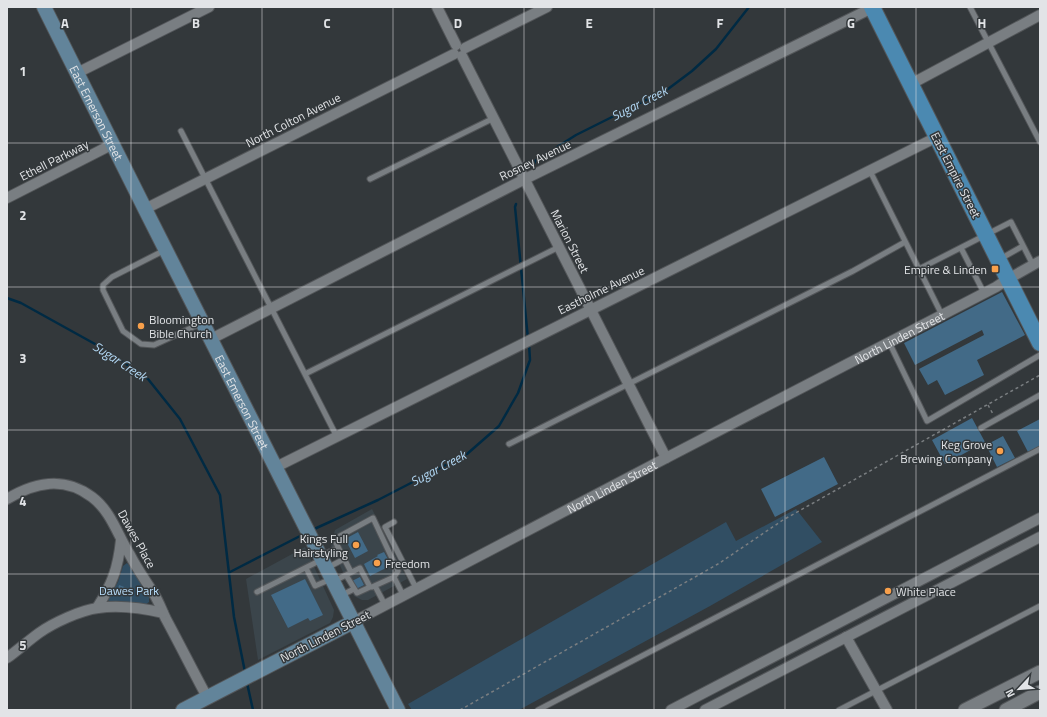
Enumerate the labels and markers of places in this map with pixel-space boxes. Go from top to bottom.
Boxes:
place label: Empire & Linden [904,260,987,279]
marker: Empire & Linden [990,264,1000,274]
place label: Bloomington Bible Church [149,310,214,343]
marker: Bloomington Bible Church [136,321,146,331]
place label: Keg Grove Brewing Company [900,435,992,468]
marker: Keg Grove Brewing Company [995,446,1005,456]
place label: Kings Full Hairstyling [294,529,348,562]
marker: Kings Full Hairstyling [351,540,361,550]
place label: Freedom [385,554,430,573]
marker: Freedom [372,558,382,568]
place label: White Place [896,582,956,601]
marker: White Place [883,586,893,596]

